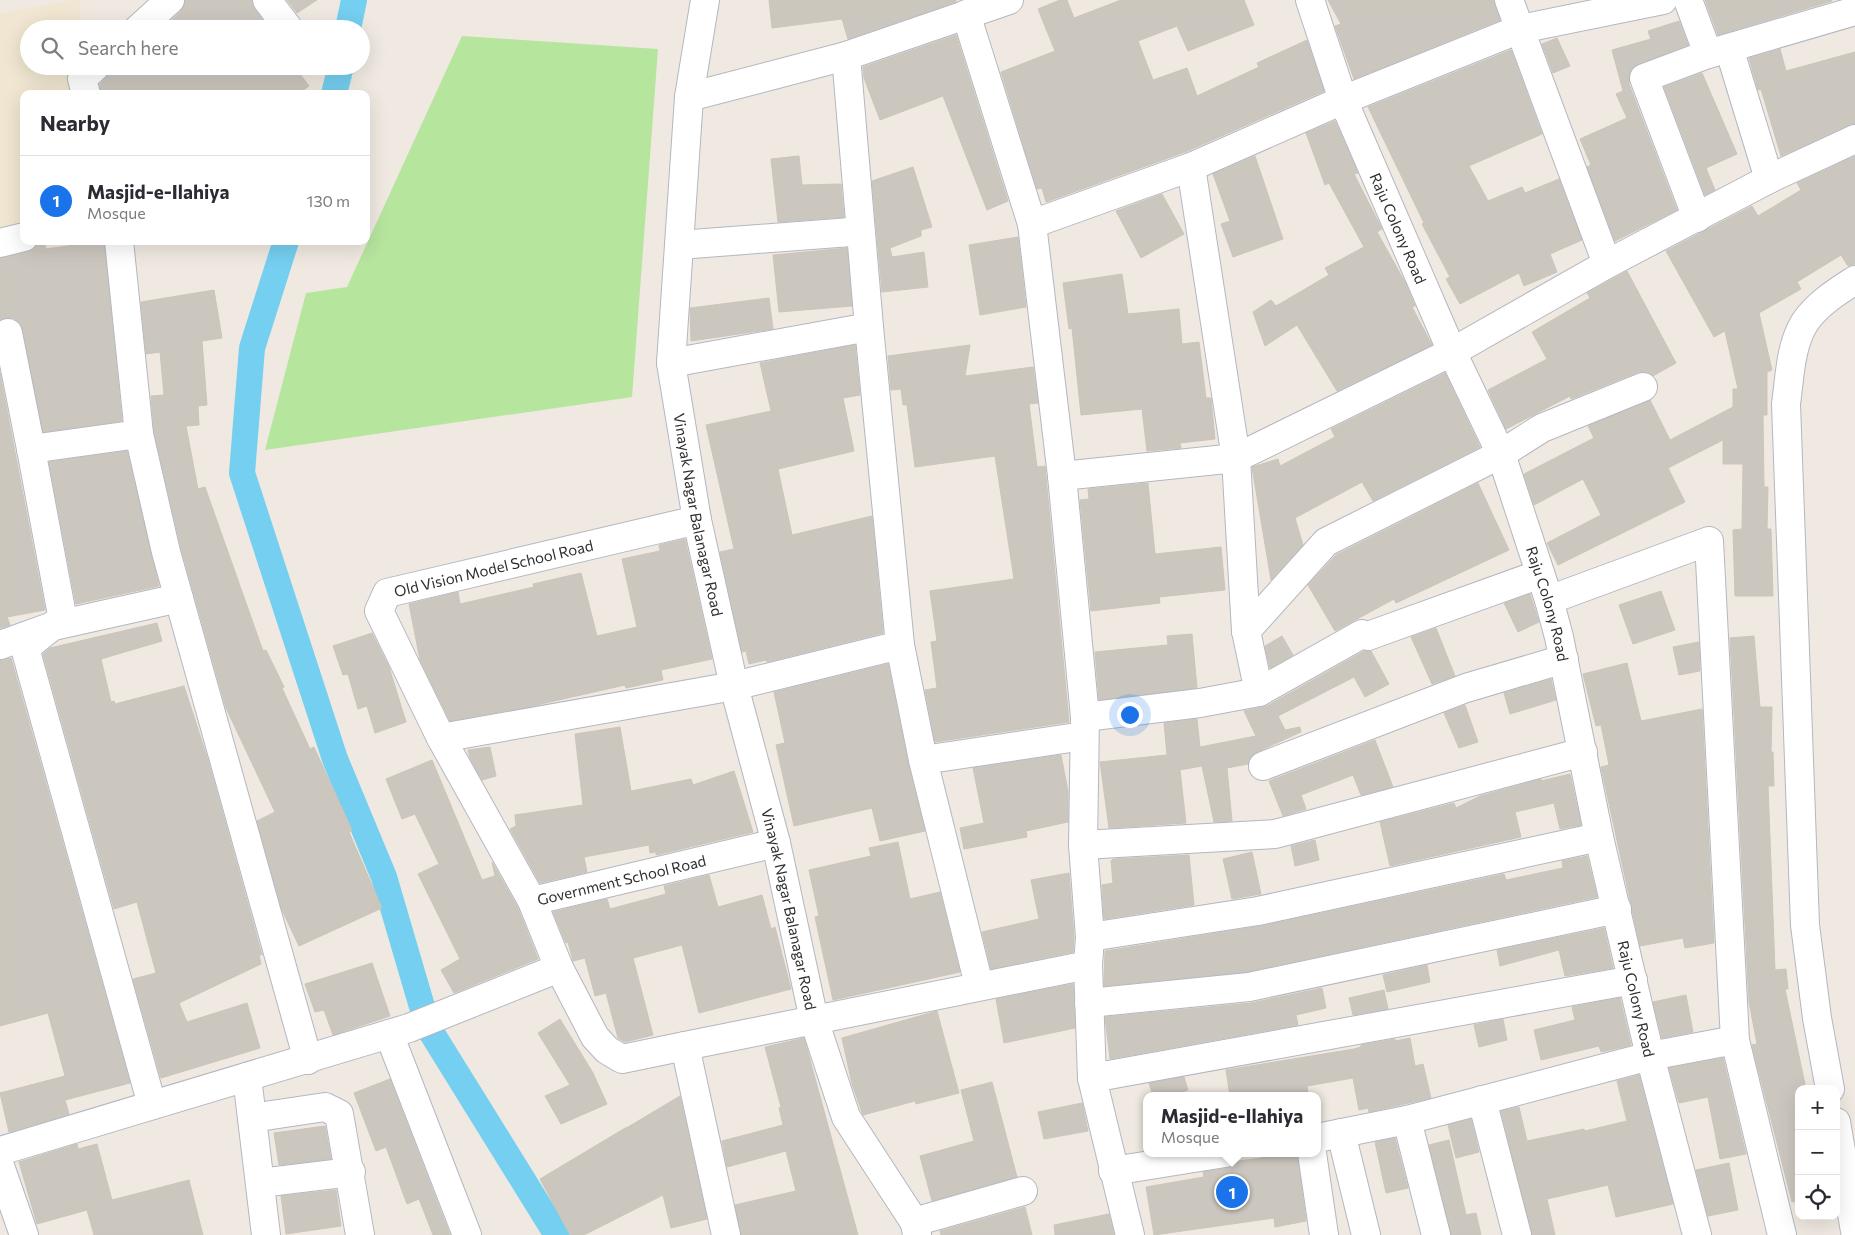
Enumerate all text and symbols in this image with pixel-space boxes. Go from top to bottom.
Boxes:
search box [20,20,370,75]
icon: search [38,34,66,62]
text: Search here [78,36,178,59]
text: Nearby [40,110,110,135]
street label: Raju Colony Road [1367,170,1430,286]
text: Masjid-e-Ilahiya [87,180,230,203]
text: 1 [52,191,60,210]
text: 130 m [307,191,350,210]
text: Mosque [87,203,146,222]
street label: Vinayak Nagar Balanagar Road [670,412,727,618]
street label: Old Vision Model School Road [392,536,595,600]
street label: Raju Colony Road [1523,544,1573,663]
your location [1117,702,1143,728]
street label: Vinayak Nagar Balanagar Road [758,806,821,1012]
street label: Government School Road [535,851,708,908]
street label: Raju Colony Road [1614,939,1659,1059]
map controls [1795,1085,1840,1220]
button: + [1795,1085,1840,1130]
popup [1143,1092,1321,1157]
text: Masjid-e-Ilahiya [1161,1104,1303,1127]
text: Mosque [1161,1127,1219,1146]
button: − [1795,1130,1840,1175]
pin: 1 [1216,1173,1248,1211]
button: locate [1795,1175,1840,1220]

